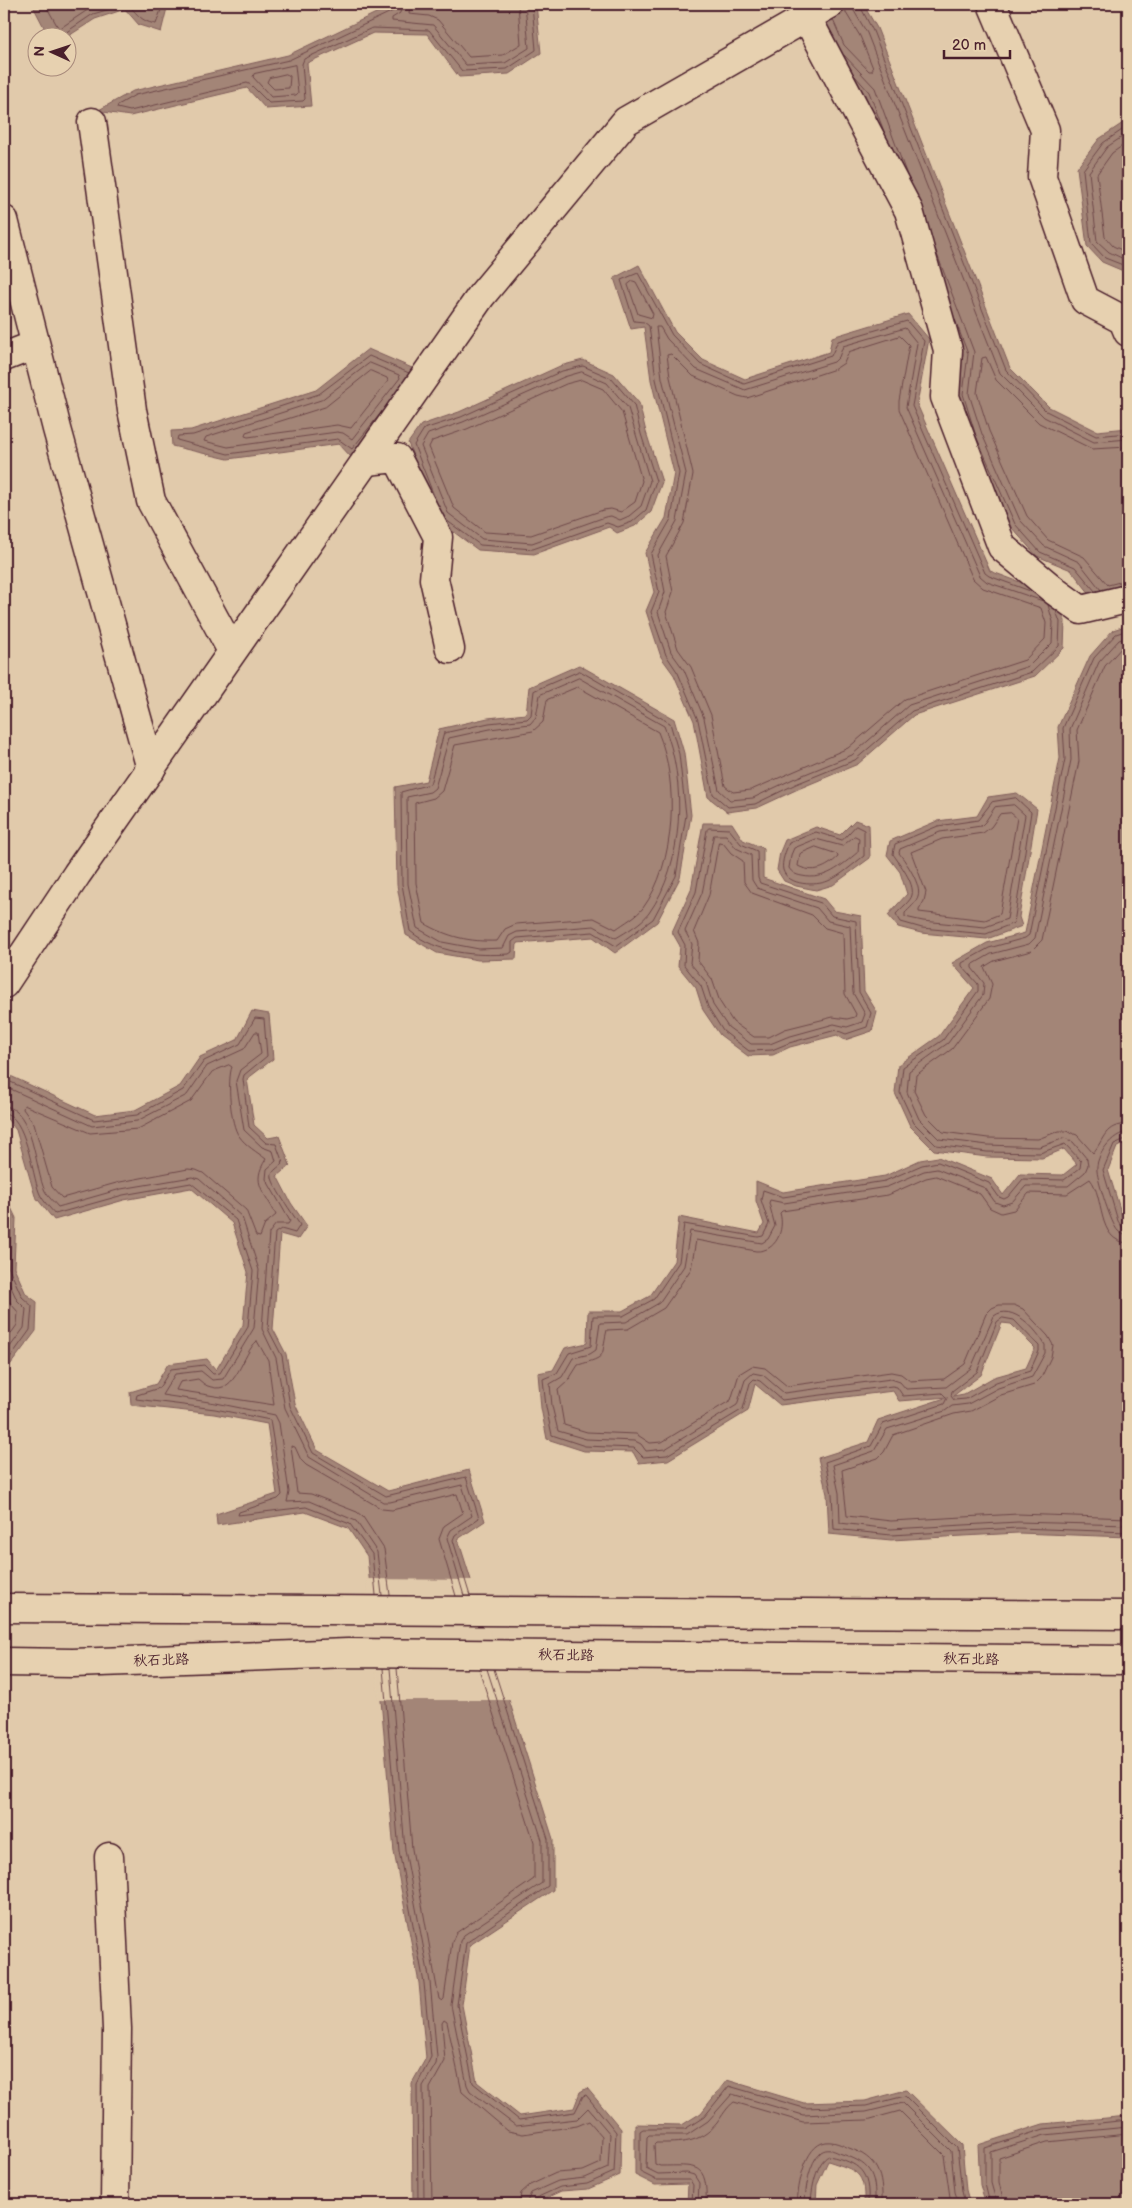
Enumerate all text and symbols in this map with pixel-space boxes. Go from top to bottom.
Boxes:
north arrow [28,28,78,78]
scale bar [944,28,1011,60]
text: 20 m [952,36,986,55]
text: N [31,46,48,57]
street label: 秋石北路 [538,1646,594,1664]
street label: 秋石北路 [943,1650,999,1668]
street label: 秋石北路 [133,1651,189,1669]

